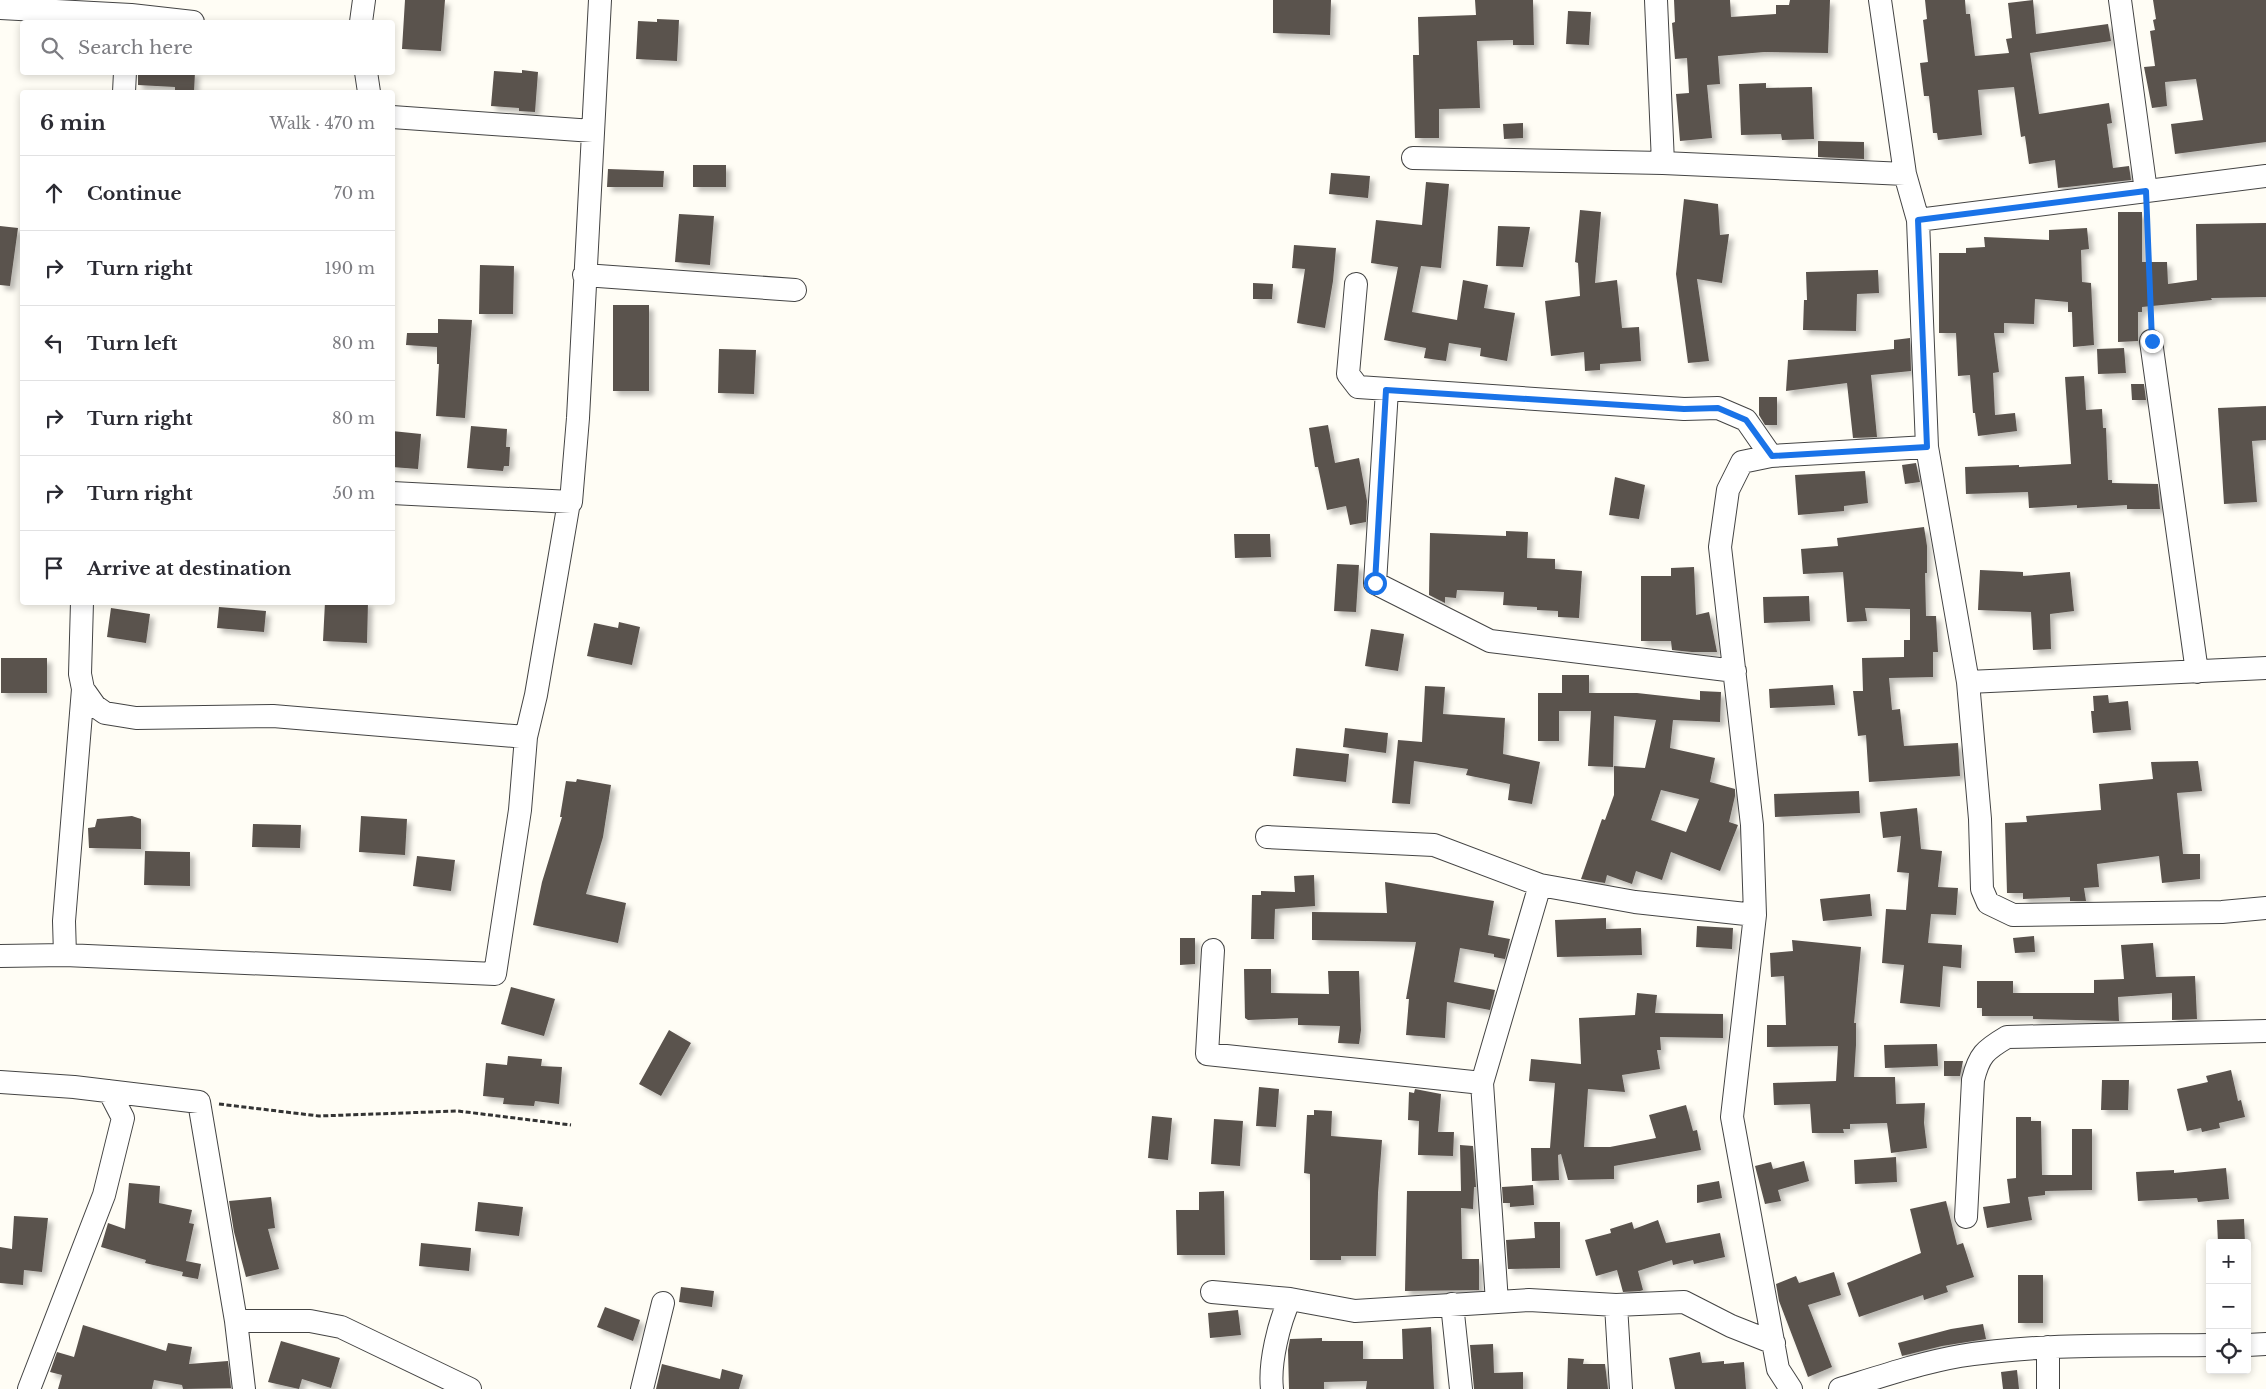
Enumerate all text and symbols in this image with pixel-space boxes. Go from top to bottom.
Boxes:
search box [20,20,395,75]
icon: search [38,34,66,62]
text: Search here [78,36,193,59]
text: 6 min [40,110,106,136]
text: Walk · 470 m [270,113,375,133]
icon: ahead [40,179,68,207]
text: Continue [87,182,182,205]
text: 70 m [334,183,375,203]
icon: right [40,254,68,282]
text: Turn right [87,257,193,280]
text: 190 m [324,258,375,278]
icon: left [40,329,68,357]
route end [2141,330,2164,353]
text: Turn left [87,332,178,355]
text: 80 m [332,333,375,353]
icon: right [40,404,68,432]
text: Turn right [87,407,193,430]
text: 80 m [332,408,375,428]
icon: right [40,479,68,507]
text: Turn right [87,482,193,505]
text: 50 m [333,483,375,503]
icon: arrive [40,554,68,582]
text: Arrive at destination [87,557,291,580]
route start [1364,572,1387,595]
map controls [2206,1239,2251,1374]
button: + [2206,1239,2251,1284]
button: − [2206,1284,2251,1329]
button: locate [2206,1329,2251,1374]

